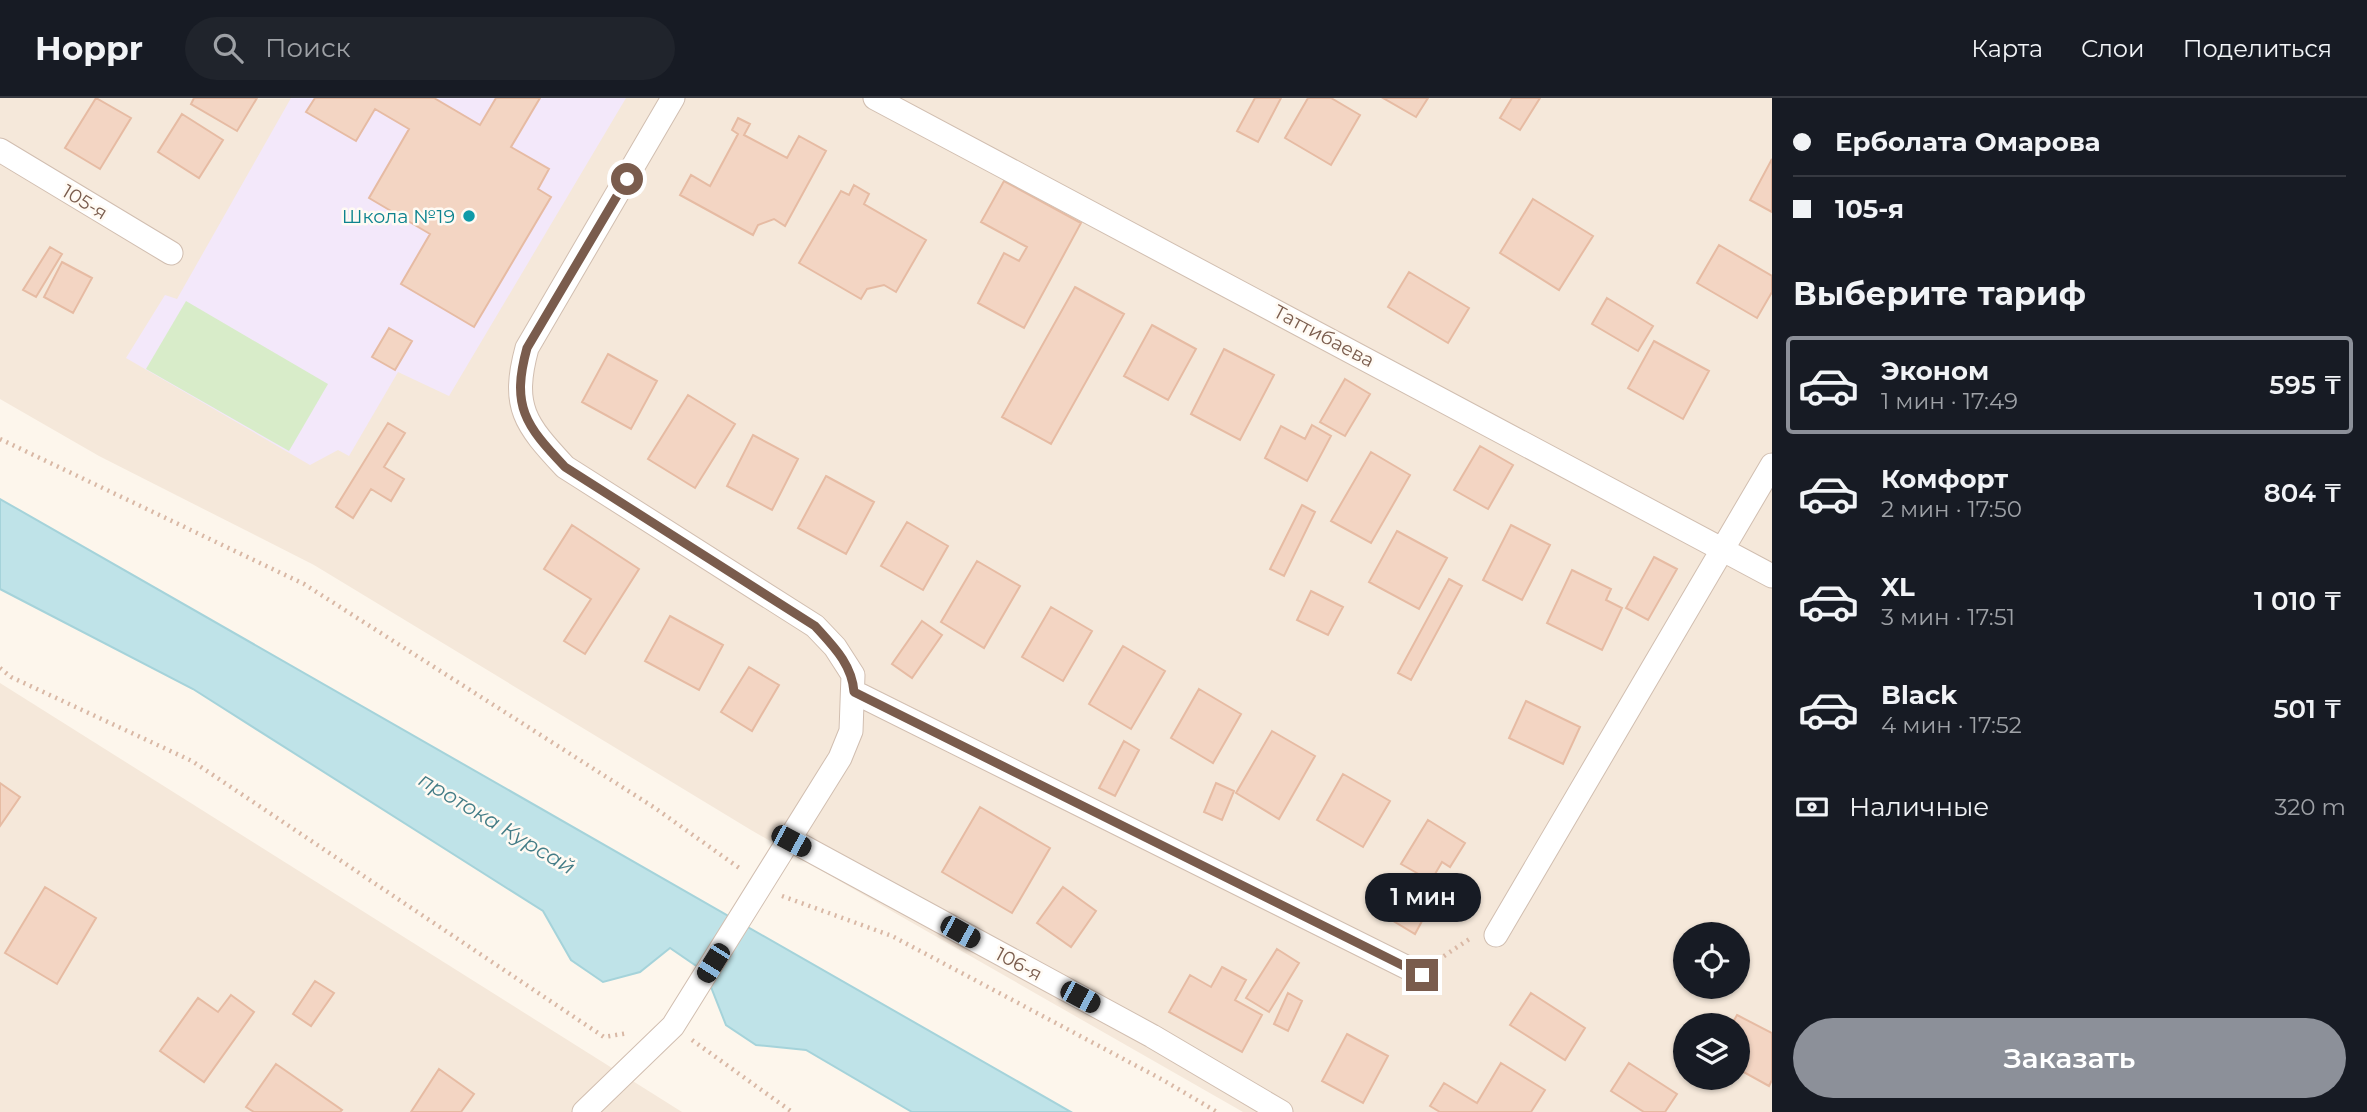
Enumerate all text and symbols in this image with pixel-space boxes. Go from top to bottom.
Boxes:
search box [185,17,675,80]
text: Hoppr [35,28,143,68]
icon: search [209,29,247,67]
text: Поиск [265,32,351,64]
text: Карта [1971,34,2043,63]
text: Слои [2081,34,2145,63]
text: Поделиться [2183,34,2332,63]
text: Ерболата Омарова [1835,126,2101,158]
route start [611,163,643,195]
street label: 105-я [58,180,112,224]
text: 105-я [1835,193,1904,225]
place label: Школа №19 [342,205,455,228]
marker: Школа №19 [461,208,477,224]
text: Выберите тариф [1793,274,2086,313]
street label: Таттибаева [1270,300,1378,372]
icon: car [1797,354,1860,417]
text: Эконом [1881,355,1989,387]
text: 595 ₸ [2269,369,2342,401]
text: 1 мин · 17:49 [1881,387,2018,415]
icon: car [1797,462,1860,525]
text: Комфорт [1881,463,2008,495]
text: 804 ₸ [2264,477,2342,509]
text: 2 мин · 17:50 [1881,495,2022,523]
icon: car [1797,570,1860,633]
text: XL [1881,571,1915,603]
text: 1 010 ₸ [2254,585,2342,617]
text: 3 мин · 17:51 [1881,603,2015,631]
icon: car [1797,678,1860,741]
text: Black [1881,679,1957,711]
text: 501 ₸ [2273,693,2342,725]
text: 4 мин · 17:52 [1881,711,2022,739]
water label: протока Курсай [414,767,580,879]
icon: cash [1793,788,1831,826]
text: Наличные [1849,791,1989,823]
text: 320 m [2274,793,2346,821]
car [768,822,815,860]
callout: 1 мин [1364,874,1480,922]
text: 1 мин [1390,883,1456,911]
car [937,913,984,951]
map controls [1673,922,1750,1090]
button: locate [1673,922,1750,999]
car [693,940,734,986]
street label: 106-я [992,942,1046,986]
route end [1406,959,1438,991]
car [1057,978,1104,1016]
button: layers [1673,1013,1750,1090]
button: Заказать [1793,1018,2346,1098]

